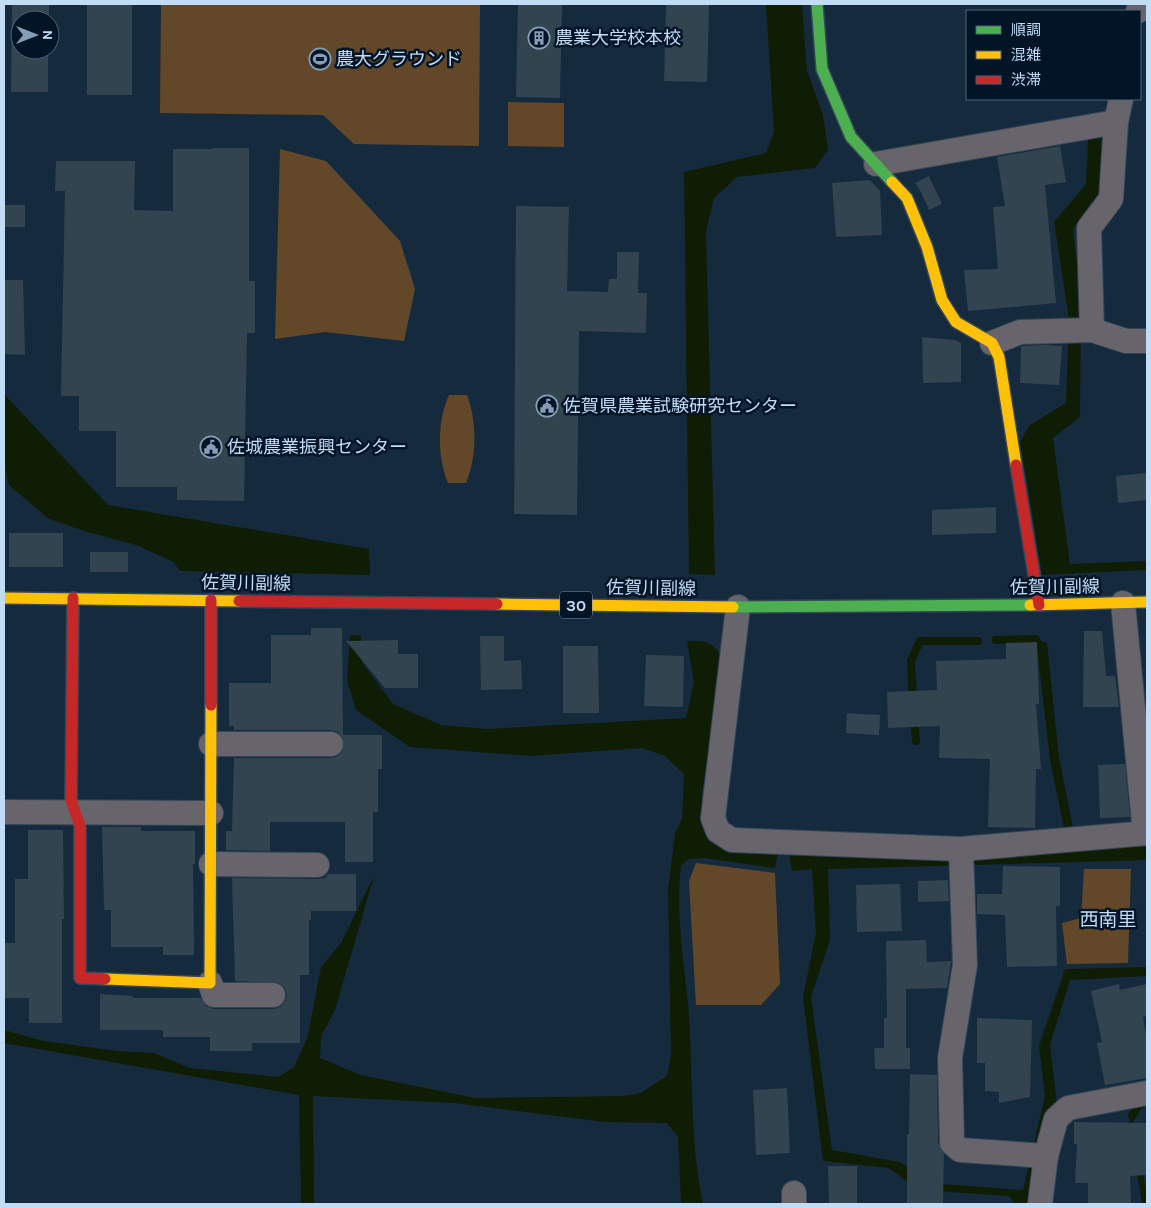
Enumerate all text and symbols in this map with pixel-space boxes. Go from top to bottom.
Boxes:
north arrow [10,10,60,60]
legend [966,10,1141,100]
text: 順調 [1011,21,1041,39]
building icon: 農業大学校本校 [527,26,551,50]
place label: 農業大学校本校 [555,27,681,49]
text: N [39,30,56,40]
text: 混雑 [1011,46,1041,64]
sports icon: 農大グラウンド [308,47,332,71]
place label: 農大グラウンド [336,48,462,70]
text: 渋滞 [1011,71,1041,89]
public building icon: 佐賀県農業試験研究センター [535,394,559,418]
place label: 佐賀県農業試験研究センター [563,395,797,417]
public building icon: 佐城農業振興センター [199,435,223,459]
place label: 佐城農業振興センター [227,436,407,458]
street label: 佐賀川副線 [201,571,291,595]
street label: 佐賀川副線 [1010,575,1100,599]
street label: 佐賀川副線 [606,576,696,600]
road number: 30 [560,592,592,618]
district label: 西南里 [1079,909,1137,931]

